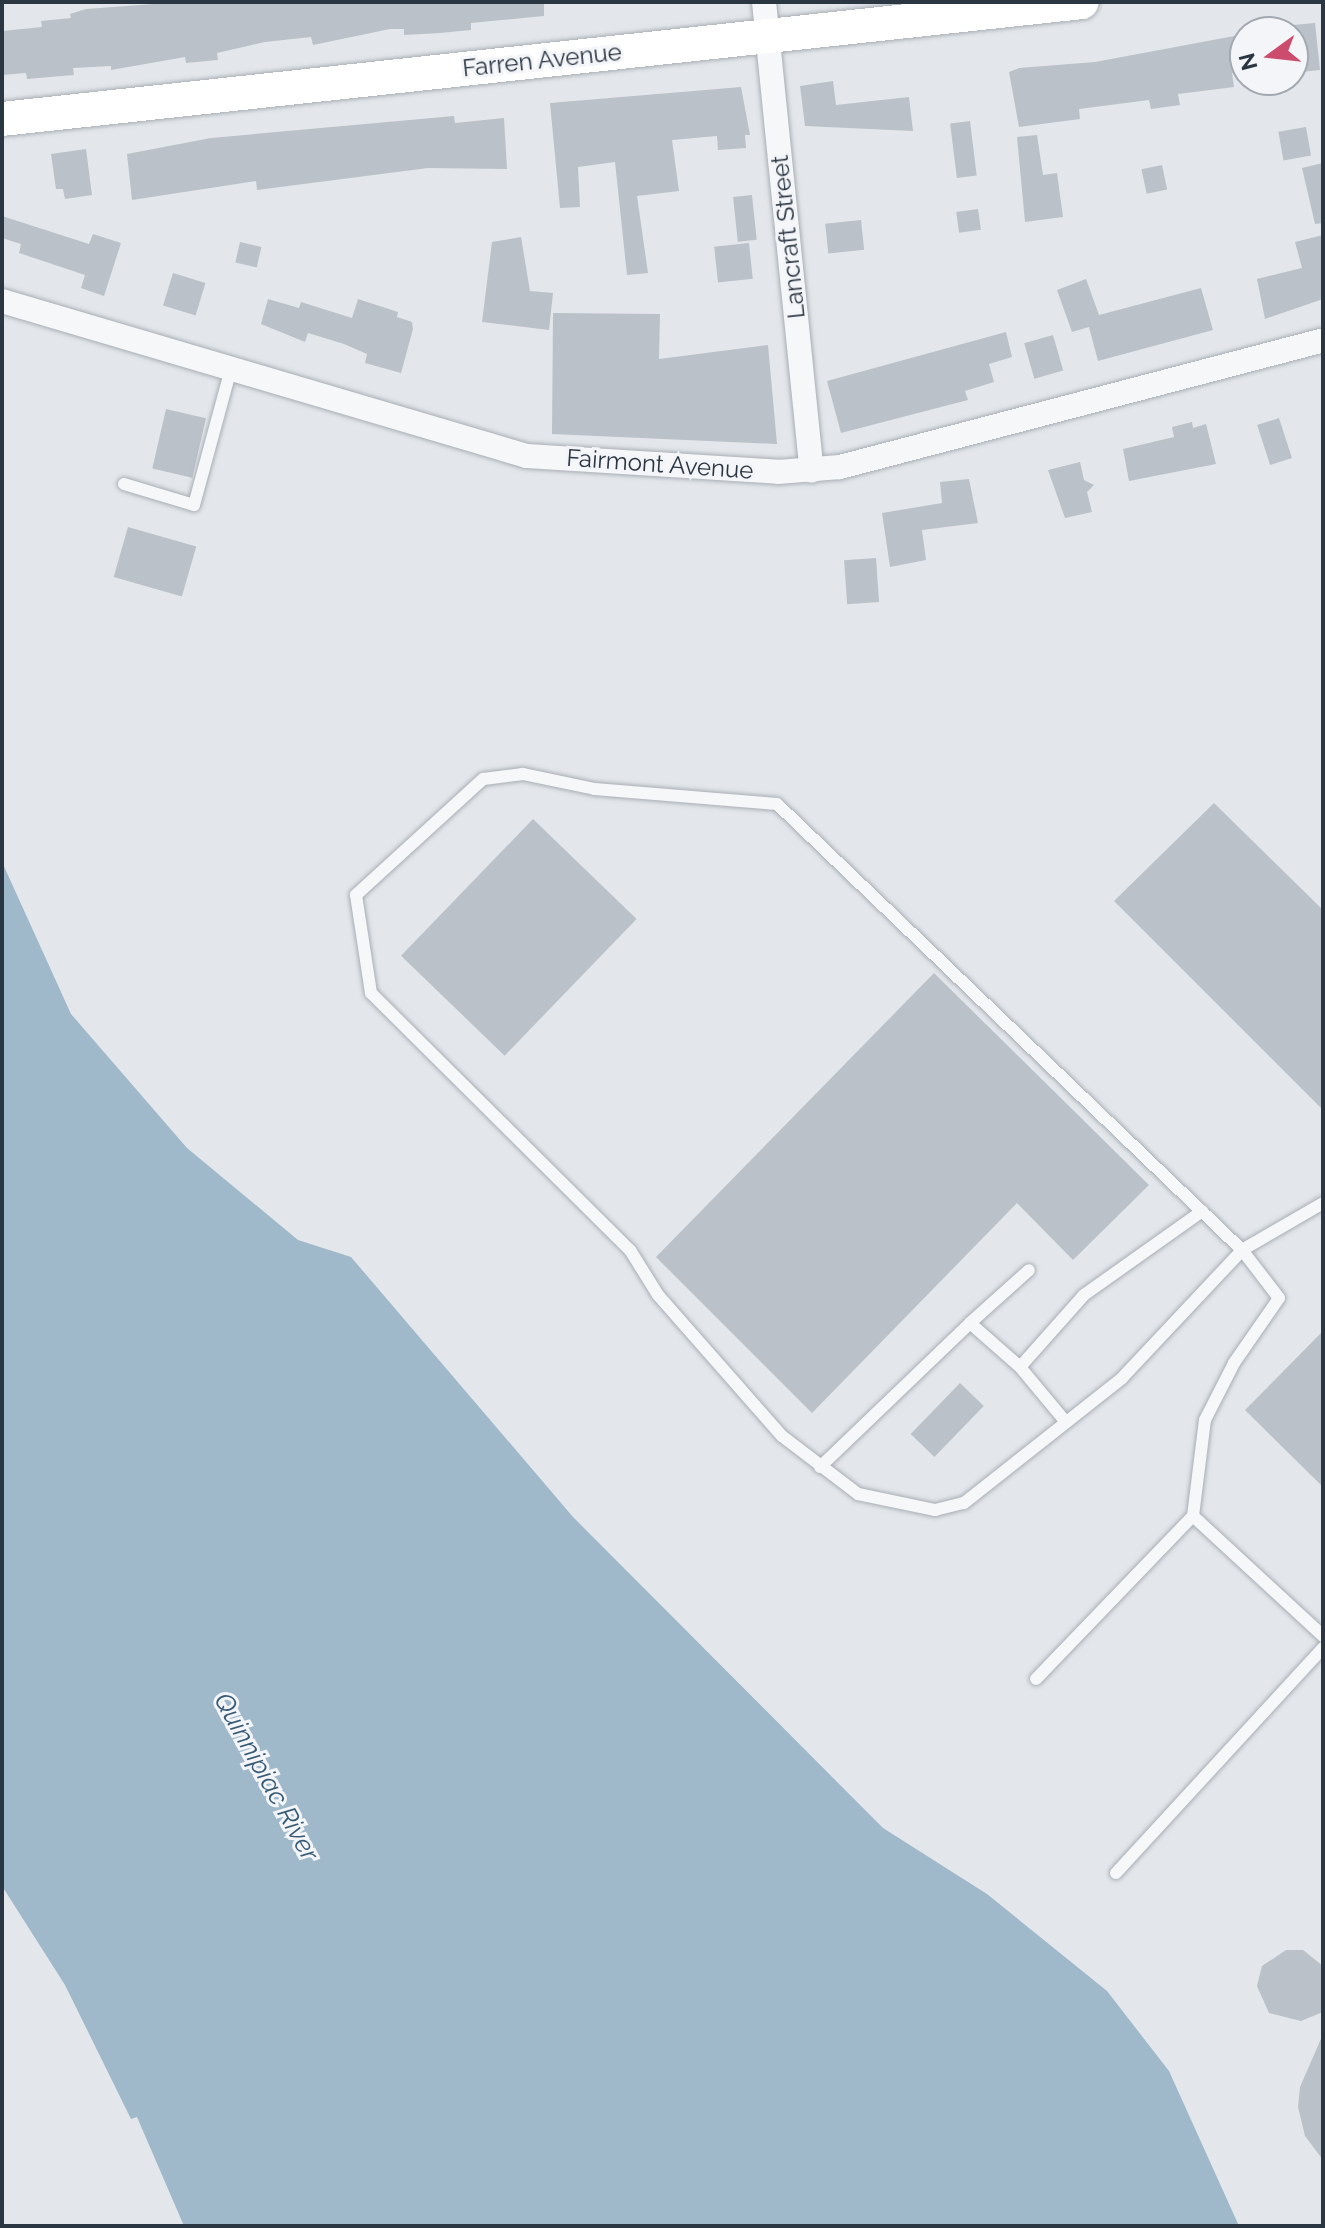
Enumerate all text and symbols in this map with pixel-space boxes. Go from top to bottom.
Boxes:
north arrow [1229,16,1309,96]
street label: Farren Avenue [461,37,623,83]
text: N [1233,50,1262,73]
street label: Lancraft Street [765,154,811,320]
street label: Fairmont Avenue [565,443,755,485]
water label: Quinnipiac River [207,1687,325,1867]

